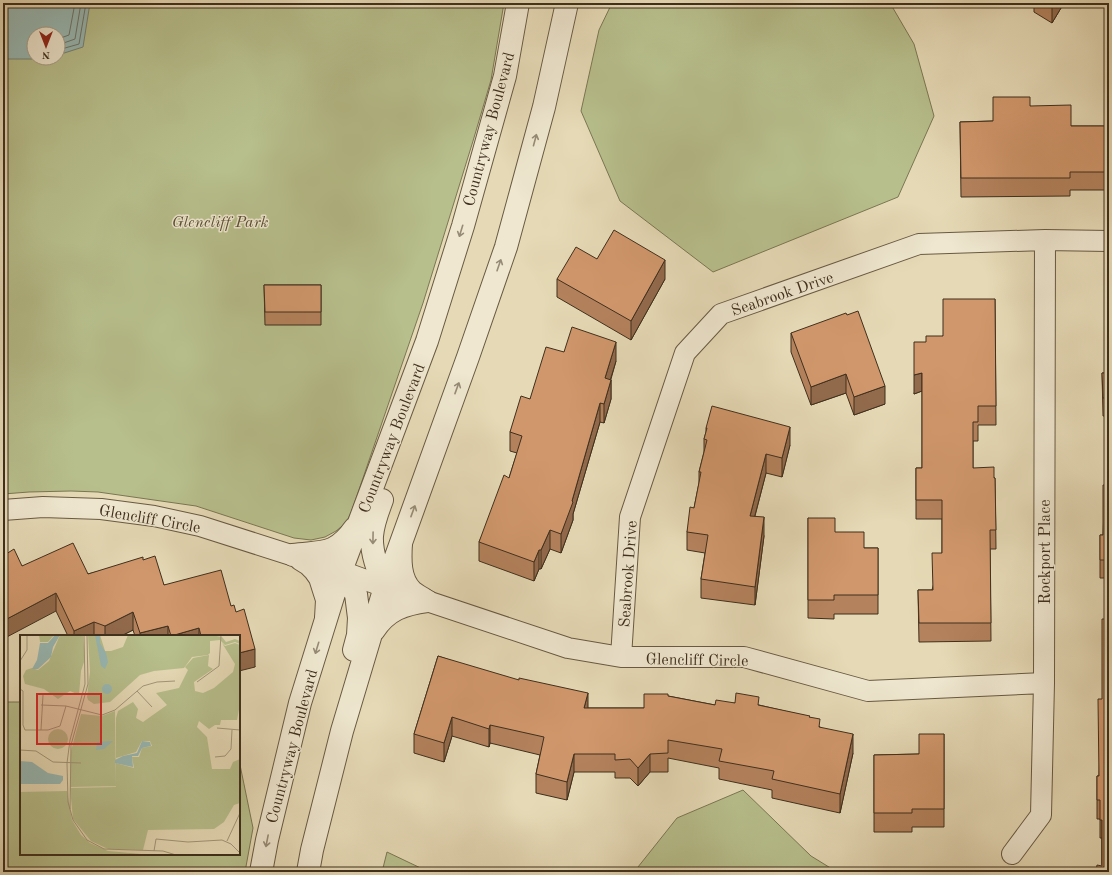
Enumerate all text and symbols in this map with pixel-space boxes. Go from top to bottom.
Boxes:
north arrow [26,26,66,66]
text: N [41,49,50,60]
street label: Countryway Boulevard [462,51,518,208]
one-way arrow [532,134,539,147]
park label: Glencliff Park [172,215,269,231]
one-way arrow [457,224,464,237]
one-way arrow [496,260,504,272]
street label: Seabrook Drive [729,270,836,320]
street label: Countryway Boulevard [357,362,429,516]
one-way arrow [453,383,461,395]
street label: Rockport Place [1038,500,1054,605]
street label: Glencliff Circle [98,503,202,537]
one-way arrow [409,505,417,517]
street label: Seabrook Drive [617,520,641,628]
one-way arrow [369,531,377,544]
inset map [20,635,240,855]
one-way arrow [313,641,320,654]
street label: Glencliff Circle [645,652,748,670]
street label: Countryway Boulevard [265,668,321,825]
one-way arrow [262,835,270,848]

